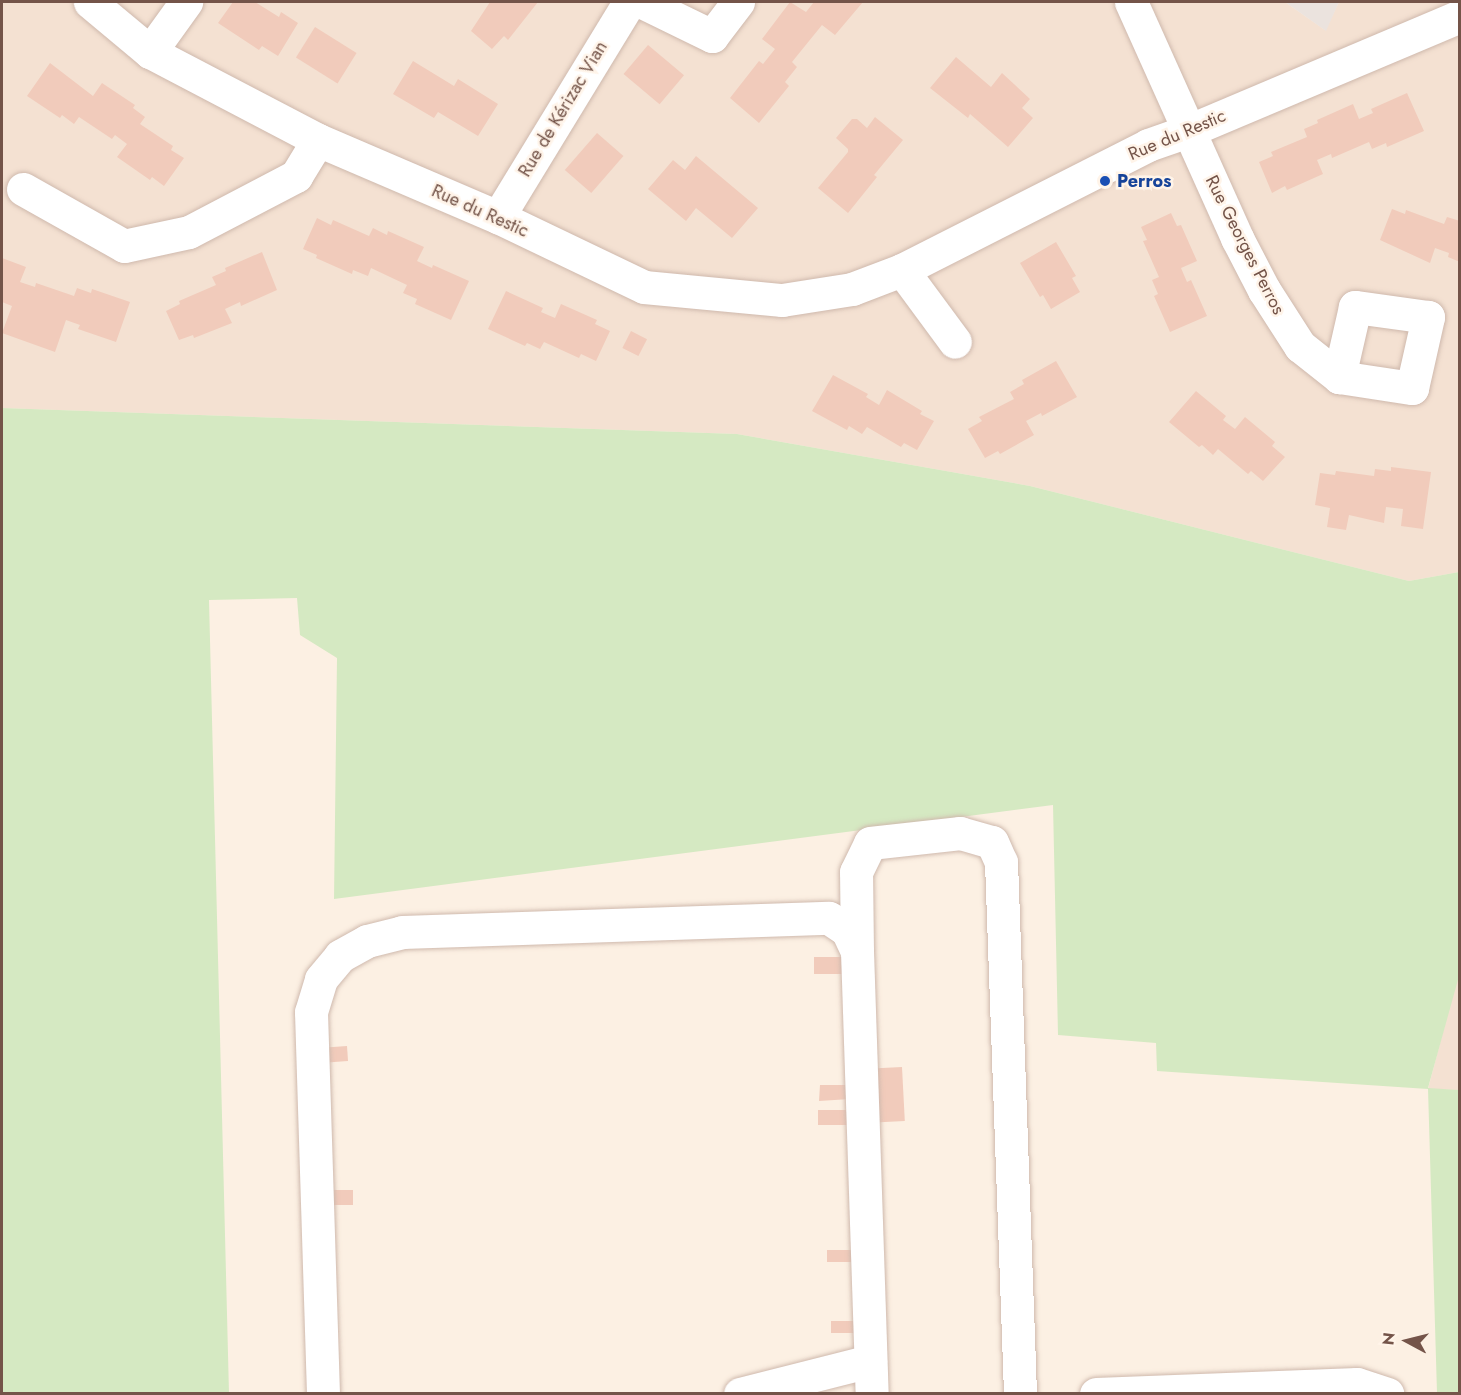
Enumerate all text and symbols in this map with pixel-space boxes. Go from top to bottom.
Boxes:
street label: Rue de Kérizac Vian [514,37,612,181]
street label: Rue du Restic [1125,105,1229,165]
place label: Perros [1117,170,1171,192]
street label: Rue Georges Perros [1201,172,1289,318]
marker: Perros [1098,174,1112,188]
street label: Rue du Restic [428,180,532,242]
north arrow [1377,1311,1437,1371]
text: N [1376,1331,1401,1346]

